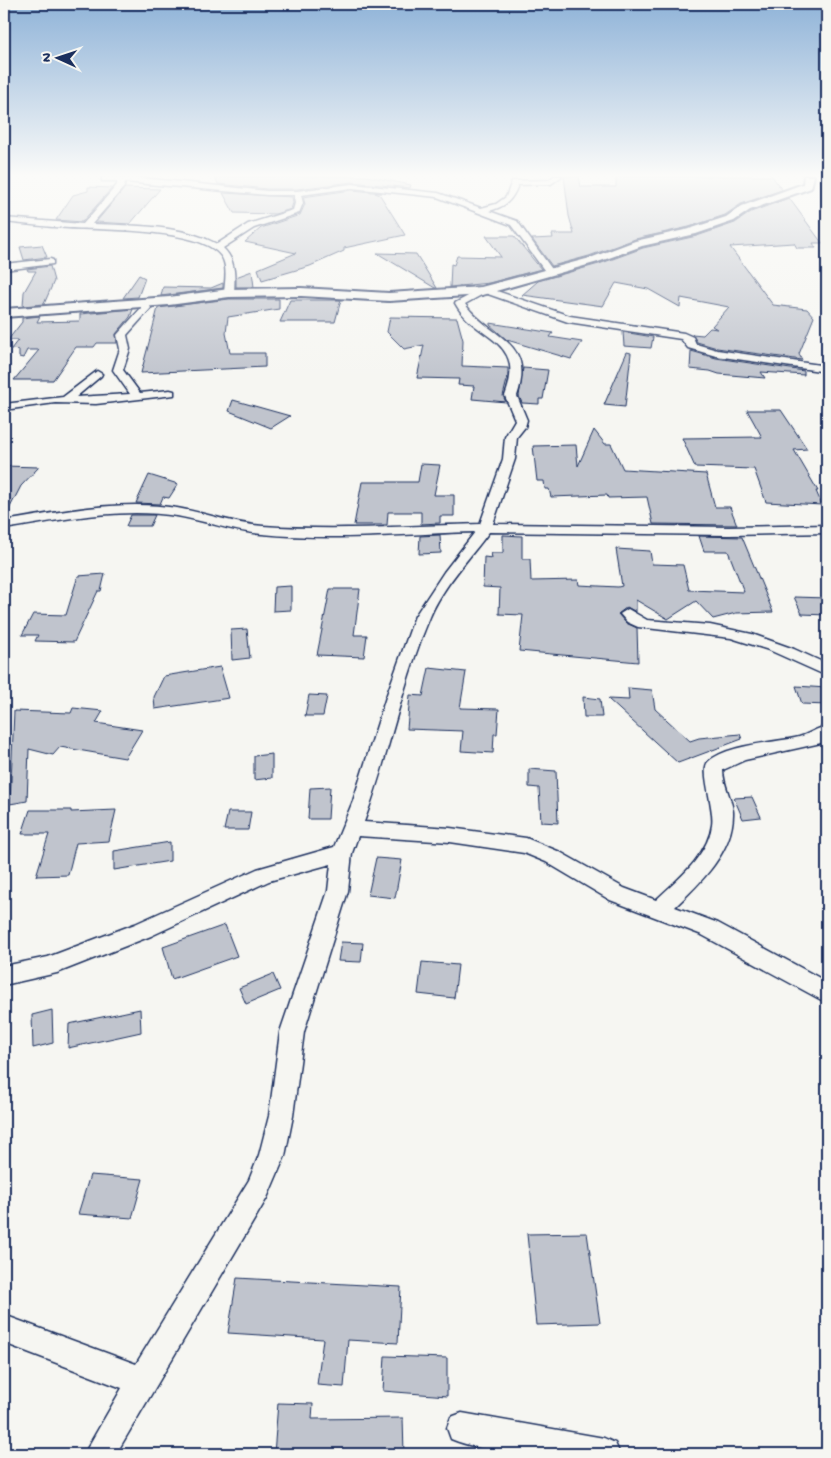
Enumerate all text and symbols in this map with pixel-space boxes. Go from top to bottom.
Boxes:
north arrow [32,32,82,82]
text: N [39,52,56,62]

